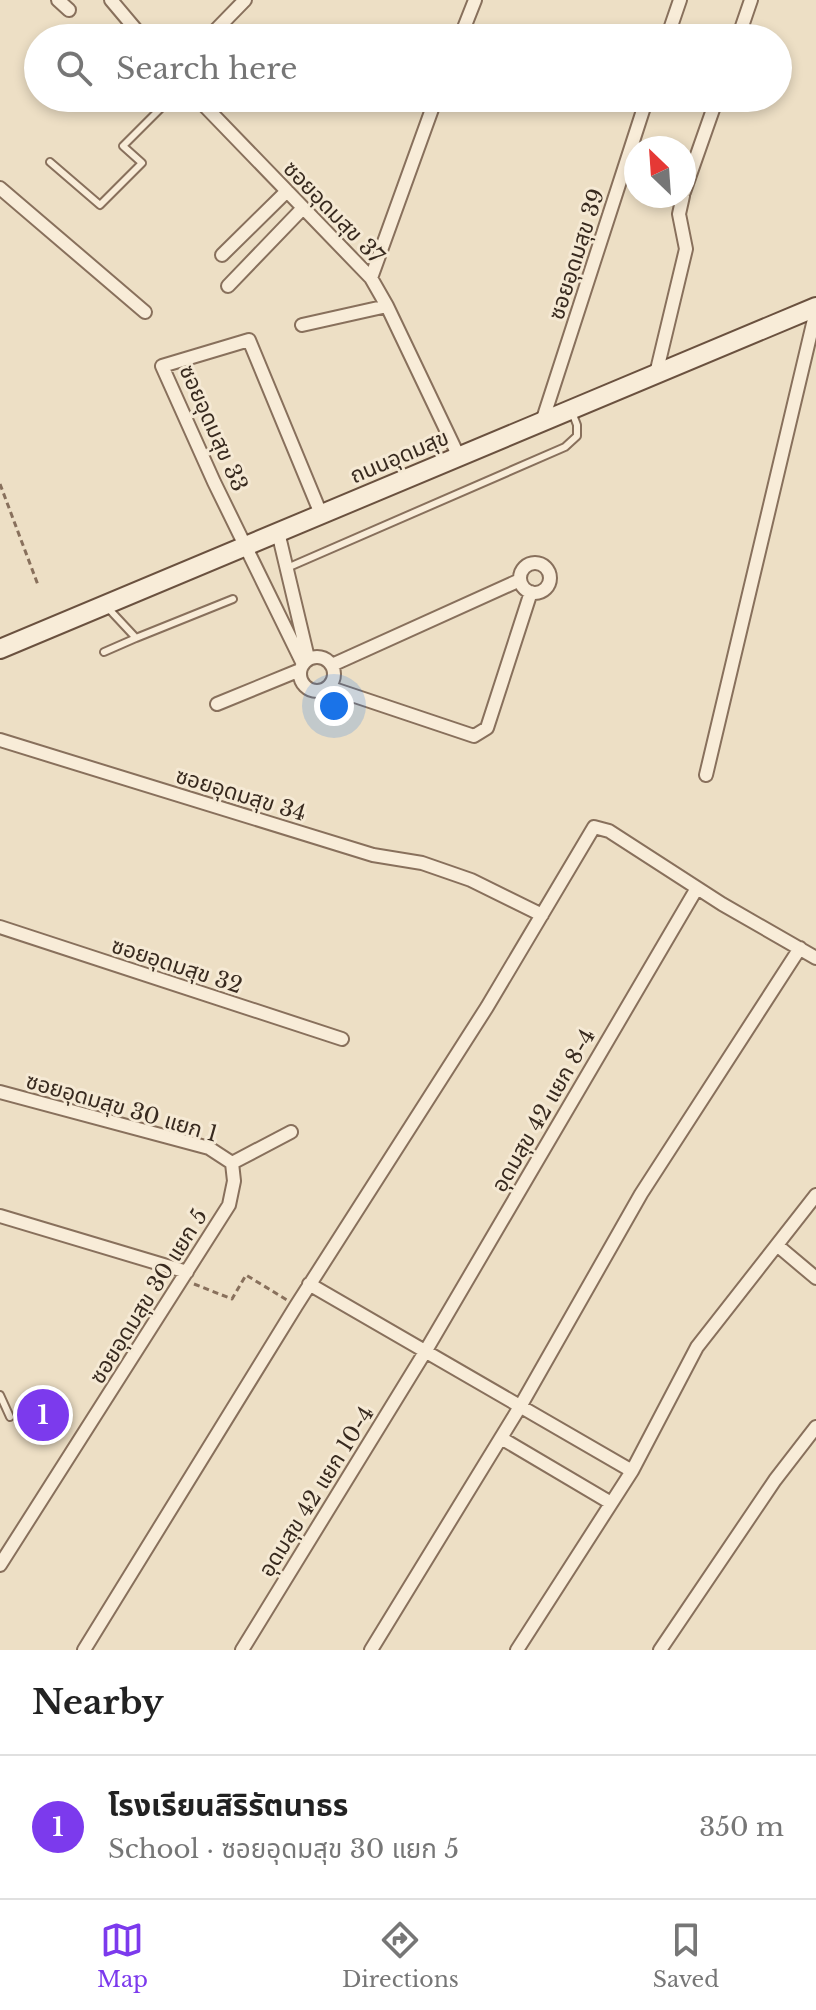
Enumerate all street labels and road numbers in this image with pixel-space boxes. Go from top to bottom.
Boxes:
street label: ซอยอุดมสุข 37 [278,155,390,270]
street label: ซอยอุดมสุข 39 [543,185,610,323]
street label: ซอยอุดมสุข 33 [174,361,253,496]
street label: ถนนอุดมสุข [346,424,453,489]
street label: ซอยอุดมสุข 34 [172,762,309,827]
street label: ซอยอุดมสุข 32 [108,932,246,999]
street label: อุดมสุข 42 แยก 8-4 [486,1024,601,1197]
street label: ซอยอุดมสุข 30 แยก 1 [23,1067,221,1148]
street label: ซอยอุดมสุข 30 แยก 5 [84,1204,213,1389]
street label: อุดมสุข 42 แยก 10-4 [253,1401,380,1582]

